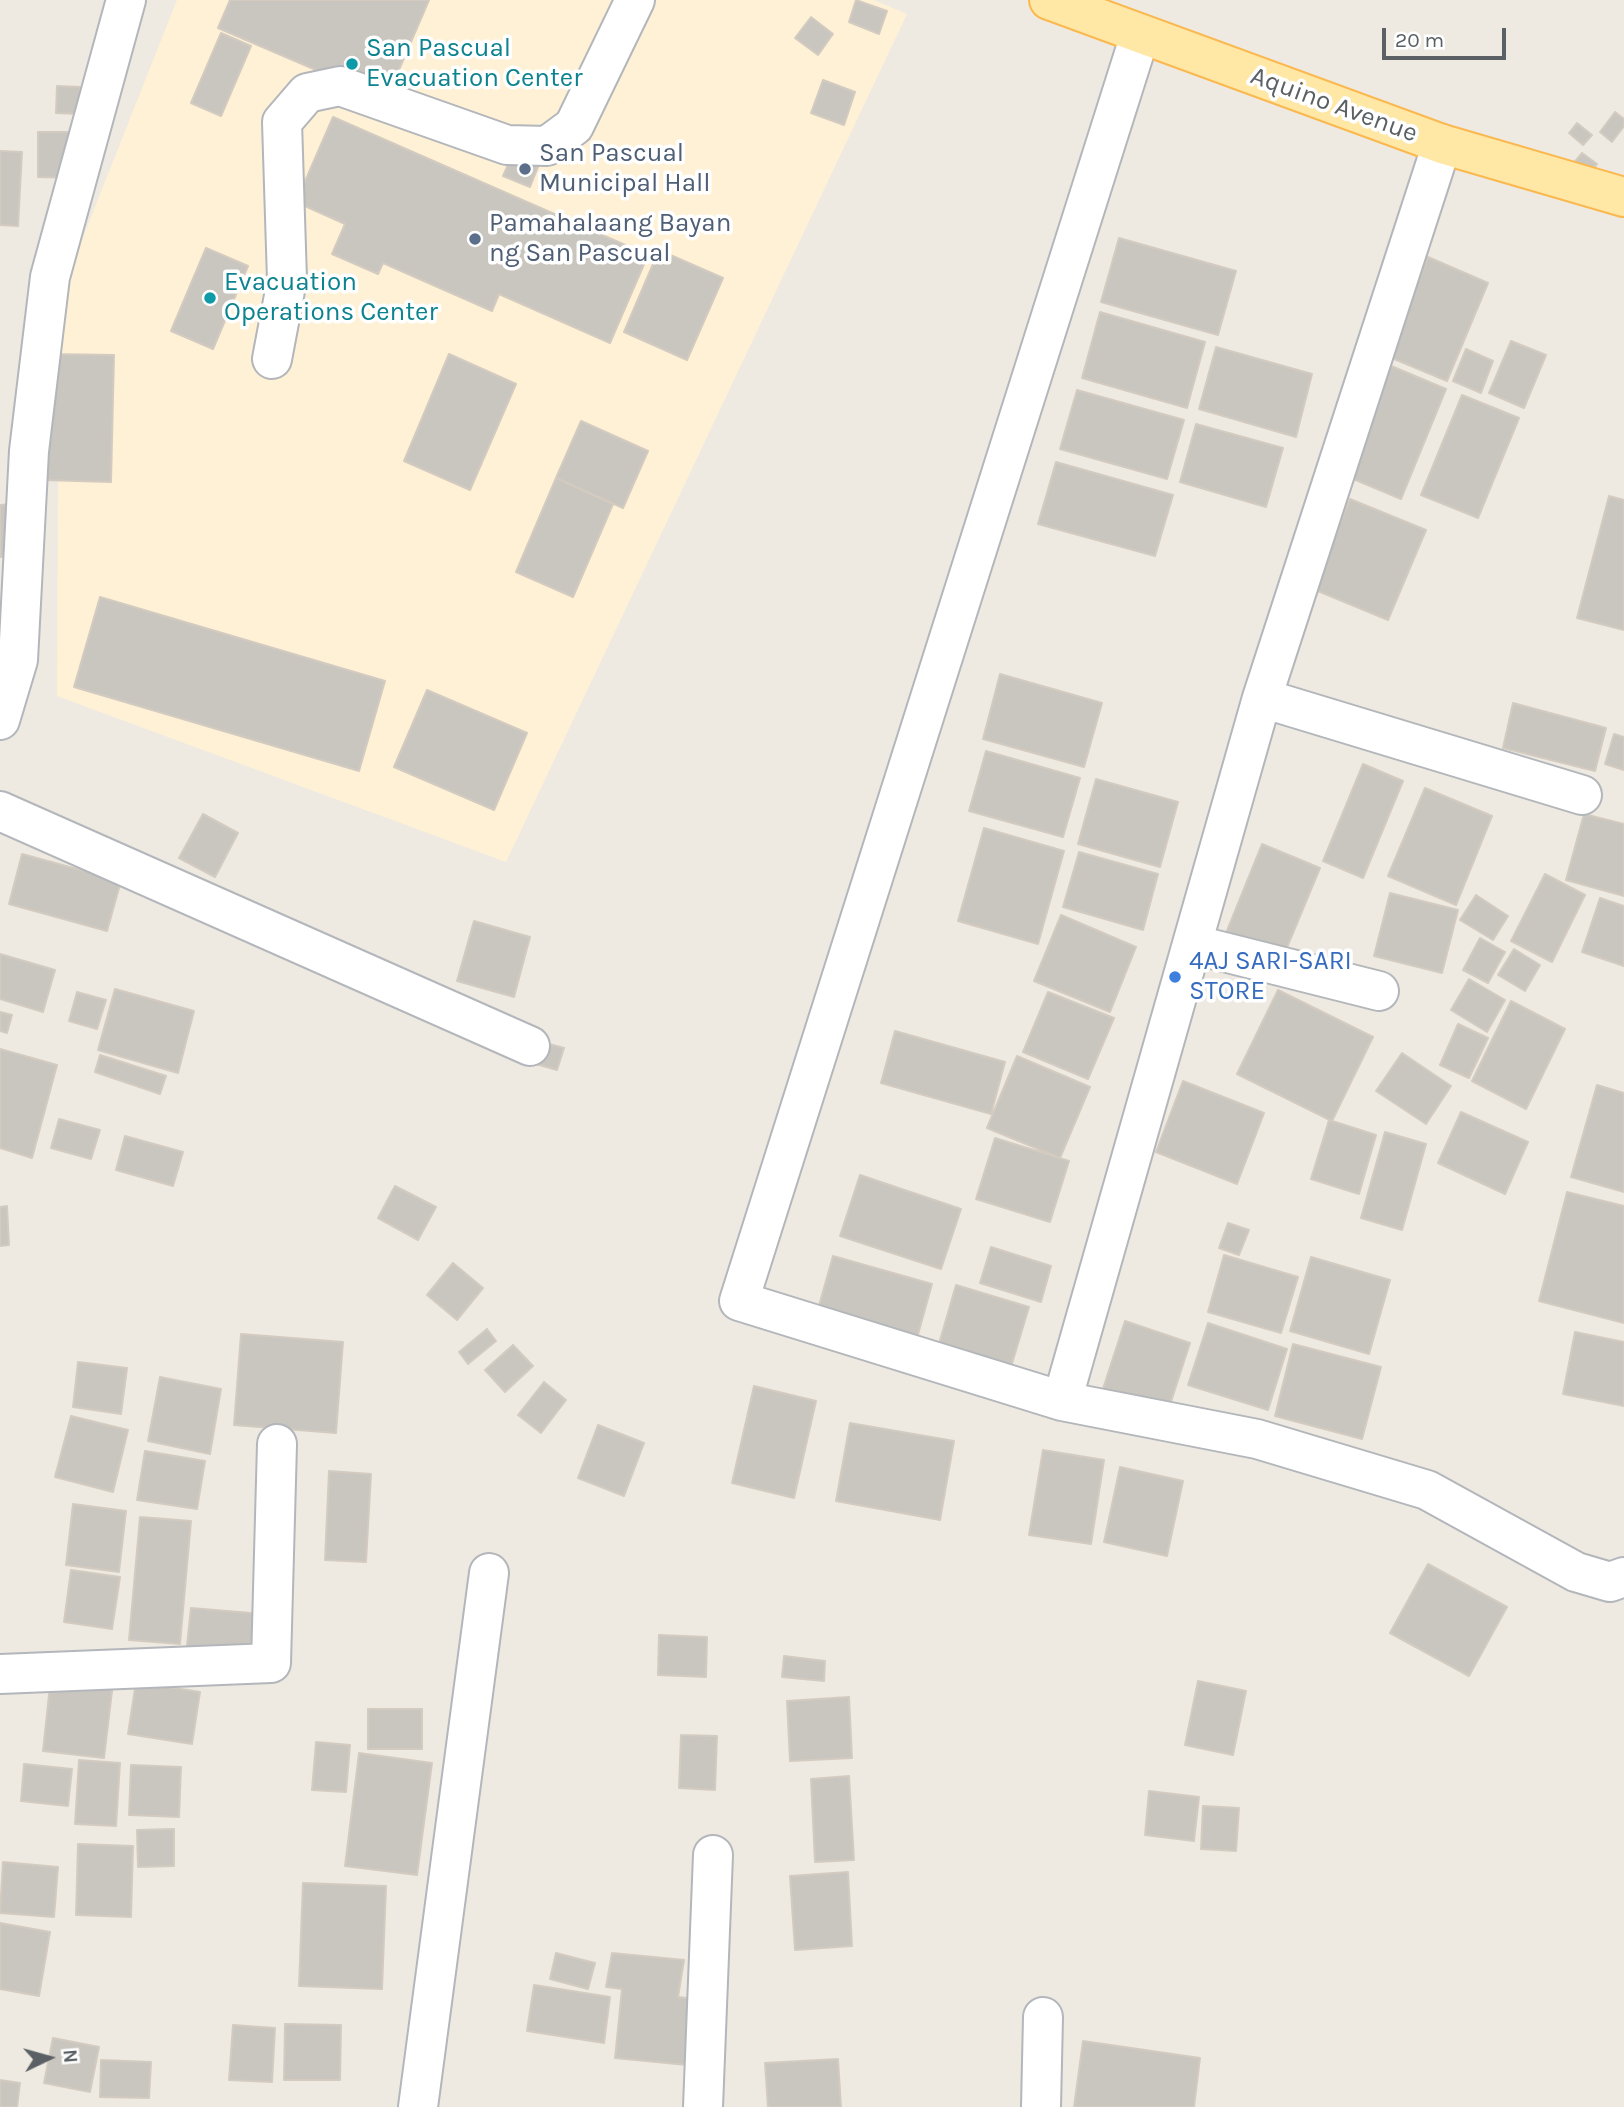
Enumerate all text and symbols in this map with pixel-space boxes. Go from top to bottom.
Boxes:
scale bar [1386,14,1510,58]
text: 20 m [1395,28,1444,52]
place label: San Pascual Evacuation Center [366,33,583,94]
marker: San Pascual Evacuation Center [344,56,360,72]
street label: Aquino Avenue [1246,60,1422,150]
place label: San Pascual Municipal Hall [539,138,711,200]
marker: San Pascual Municipal Hall [517,161,533,177]
place label: Pamahalaang Bayan ng San Pascual [489,208,731,270]
marker: Pamahalaang Bayan ng San Pascual [467,231,483,247]
place label: Evacuation Operations Center [224,267,438,328]
marker: Evacuation Operations Center [202,290,218,306]
place label: 4AJ SARI-SARI STORE [1189,946,1352,1007]
marker: 4AJ SARI-SARI STORE [1167,969,1183,985]
north arrow [14,2023,84,2093]
text: N [58,2048,81,2064]

